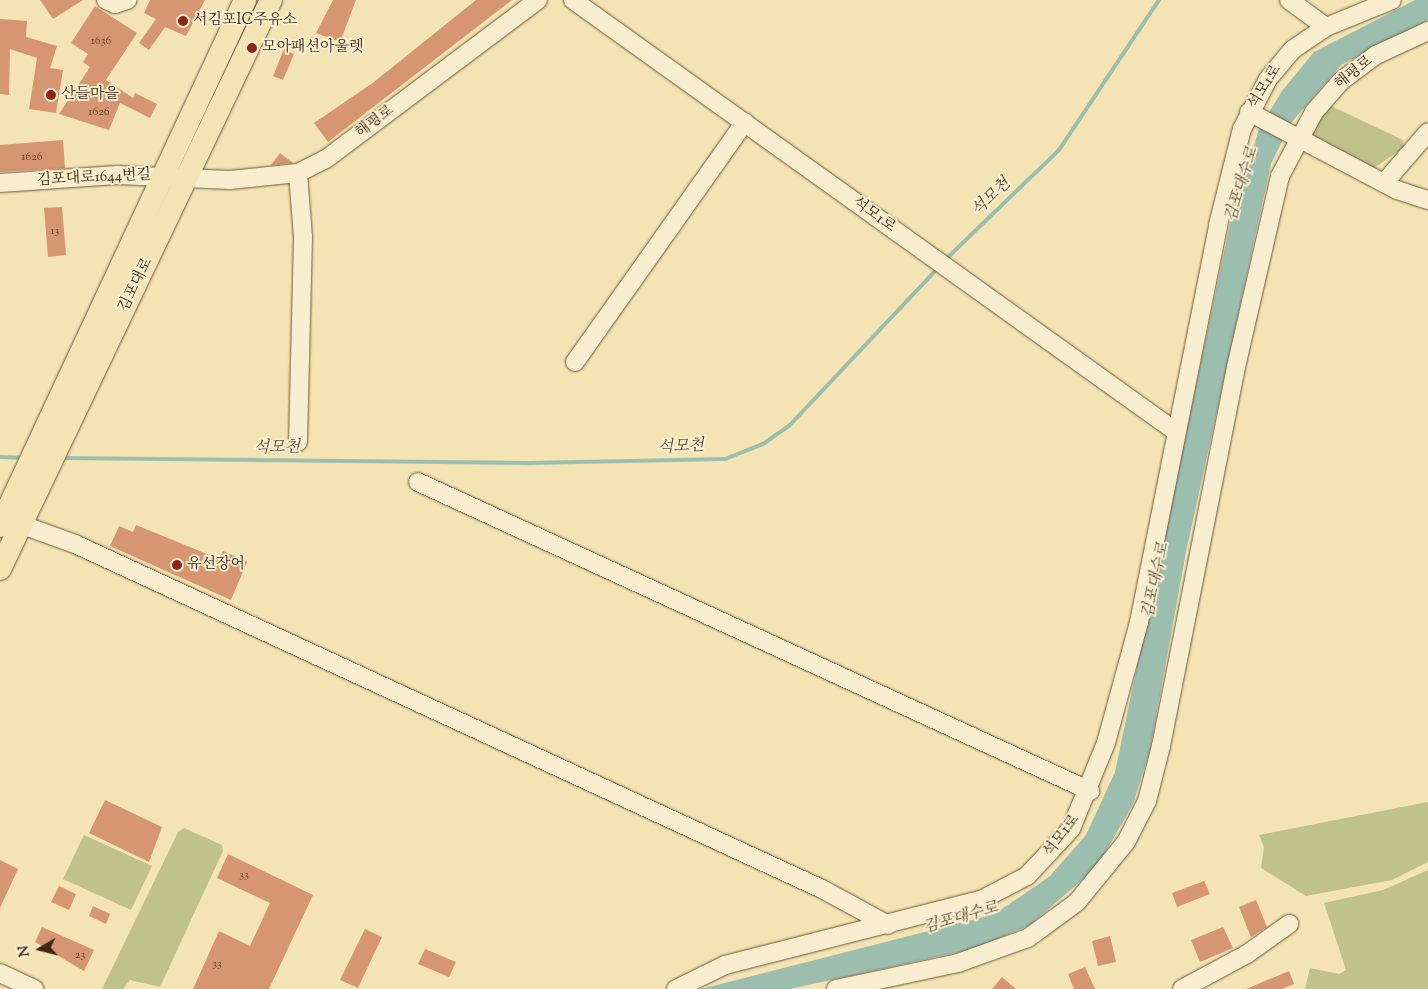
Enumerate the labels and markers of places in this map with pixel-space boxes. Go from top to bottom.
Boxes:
place label: 서김포IC주유소 [193,12,297,30]
marker: 서김포IC주유소 [177,15,189,27]
place label: 모아패션아울렛 [262,39,363,57]
marker: 모아패션아울렛 [246,42,258,54]
place label: 산들마을 [61,86,119,104]
marker: 산들마을 [45,89,57,101]
place label: 유선장어 [187,556,245,574]
marker: 유선장어 [171,559,183,571]

